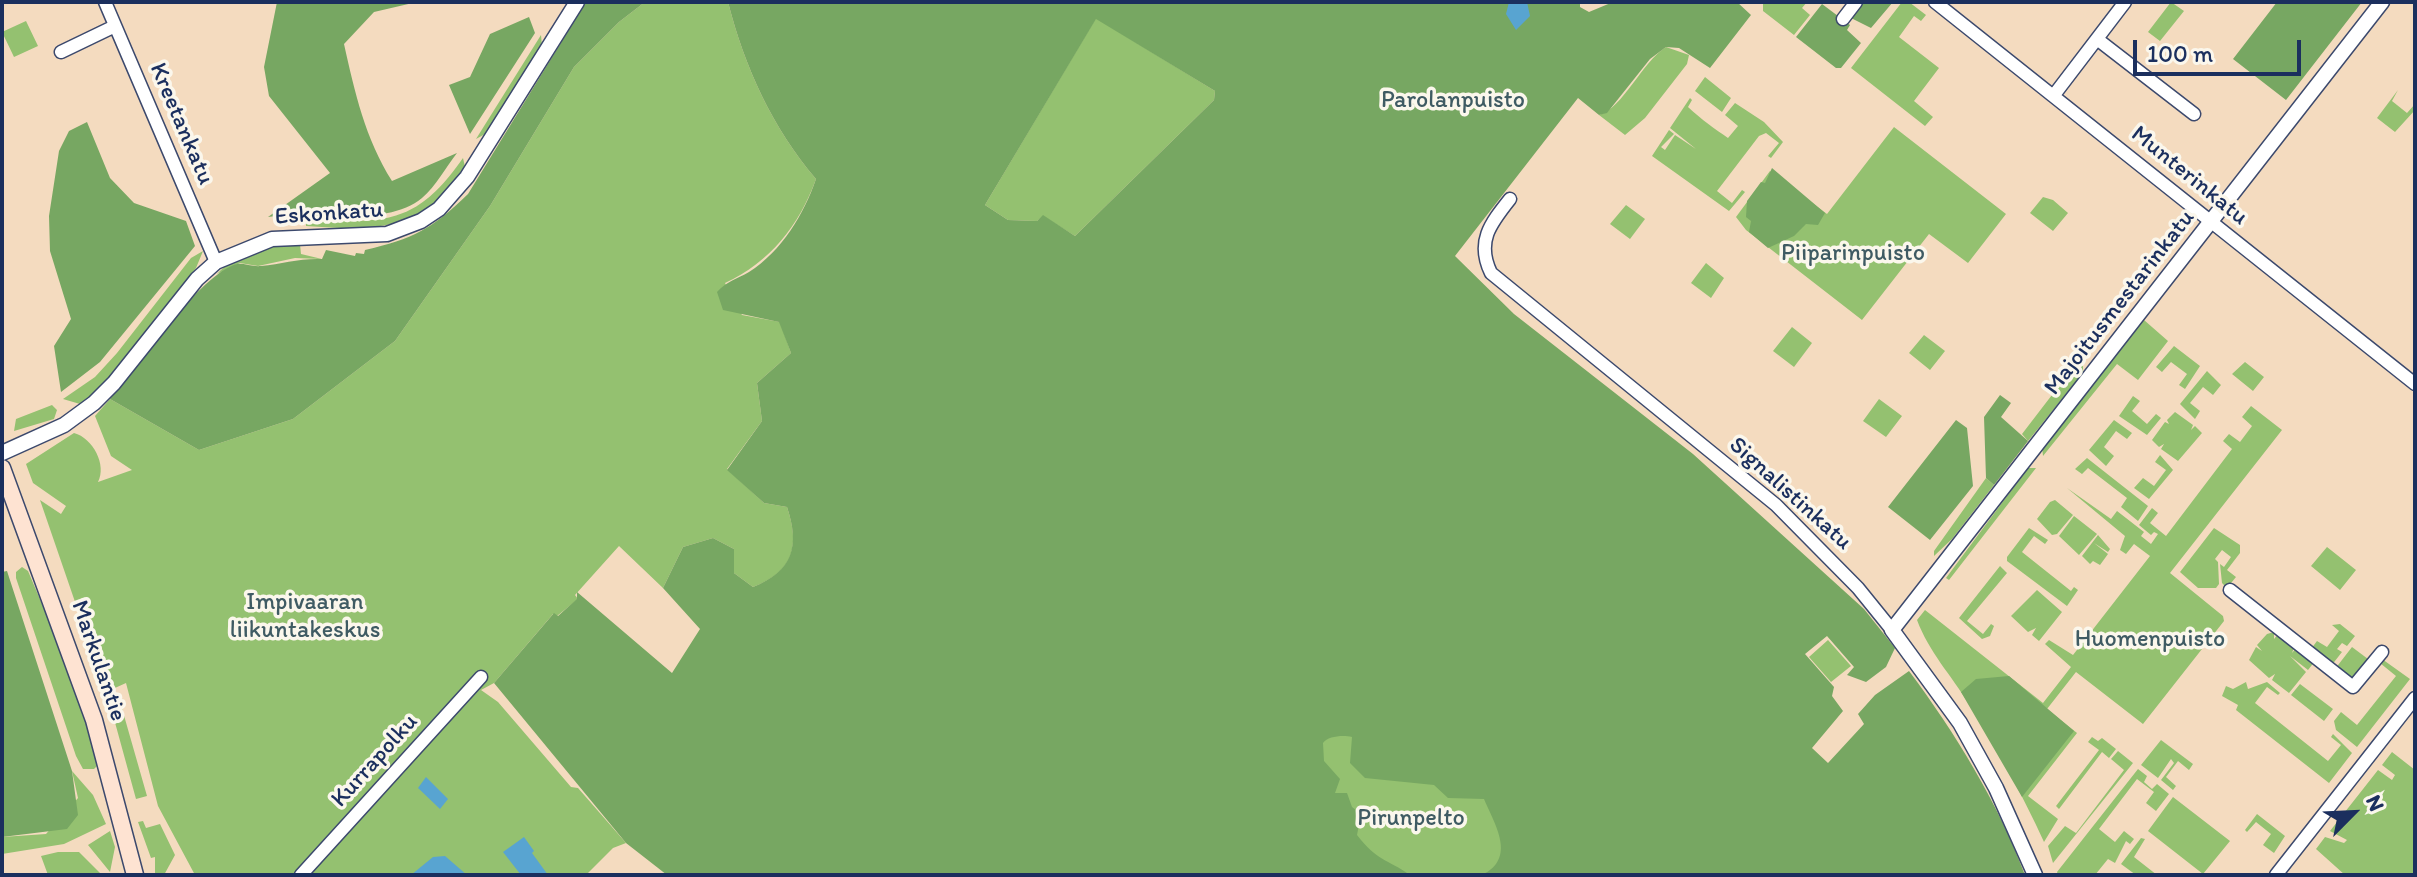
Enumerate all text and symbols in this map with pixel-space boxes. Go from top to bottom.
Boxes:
scale bar [2137,24,2305,74]
text: 100 m [2147,39,2213,68]
street label: Kreetankatu [142,59,220,189]
park label: Parolanpuisto [1381,87,1525,115]
street label: Munterinkatu [2125,120,2253,232]
street label: Eskonkatu [274,196,384,232]
street label: Majoitusmestarinkatu [2039,205,2201,401]
park label: Piiparinpuisto [1781,240,1925,268]
street label: Signalistinkatu [1723,431,1857,557]
park label: Impivaaran liikuntakeskus [230,589,380,645]
street label: Markulantie [64,597,132,725]
park label: Huomenpuisto [2075,626,2225,654]
street label: Kurrapolku [326,708,424,814]
north arrow [2313,773,2393,853]
text: N [2360,791,2391,815]
park label: Pirunpelto [1357,805,1465,833]

